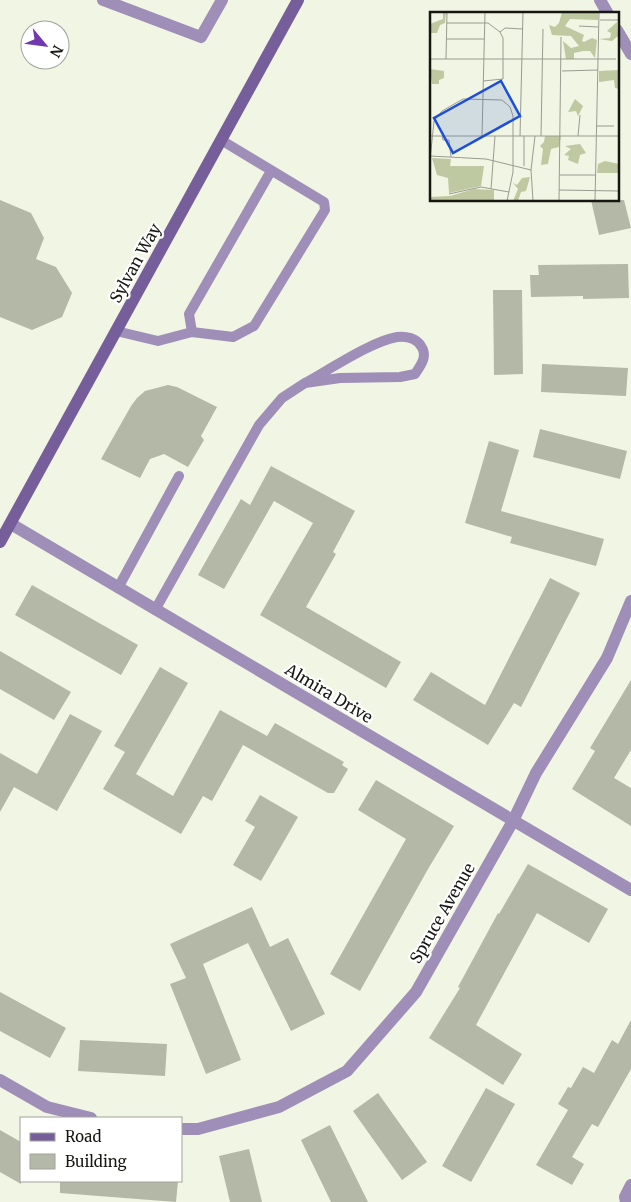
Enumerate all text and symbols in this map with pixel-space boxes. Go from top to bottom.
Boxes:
inset map [430,12,618,201]
north arrow [20,20,70,70]
text: N [46,42,67,61]
street label: Sylvan Way [105,219,165,306]
street label: Almira Drive [281,659,376,727]
street label: Spruce Avenue [405,859,479,967]
legend [20,1117,182,1182]
text: Road [65,1127,101,1146]
text: Building [65,1152,127,1171]

